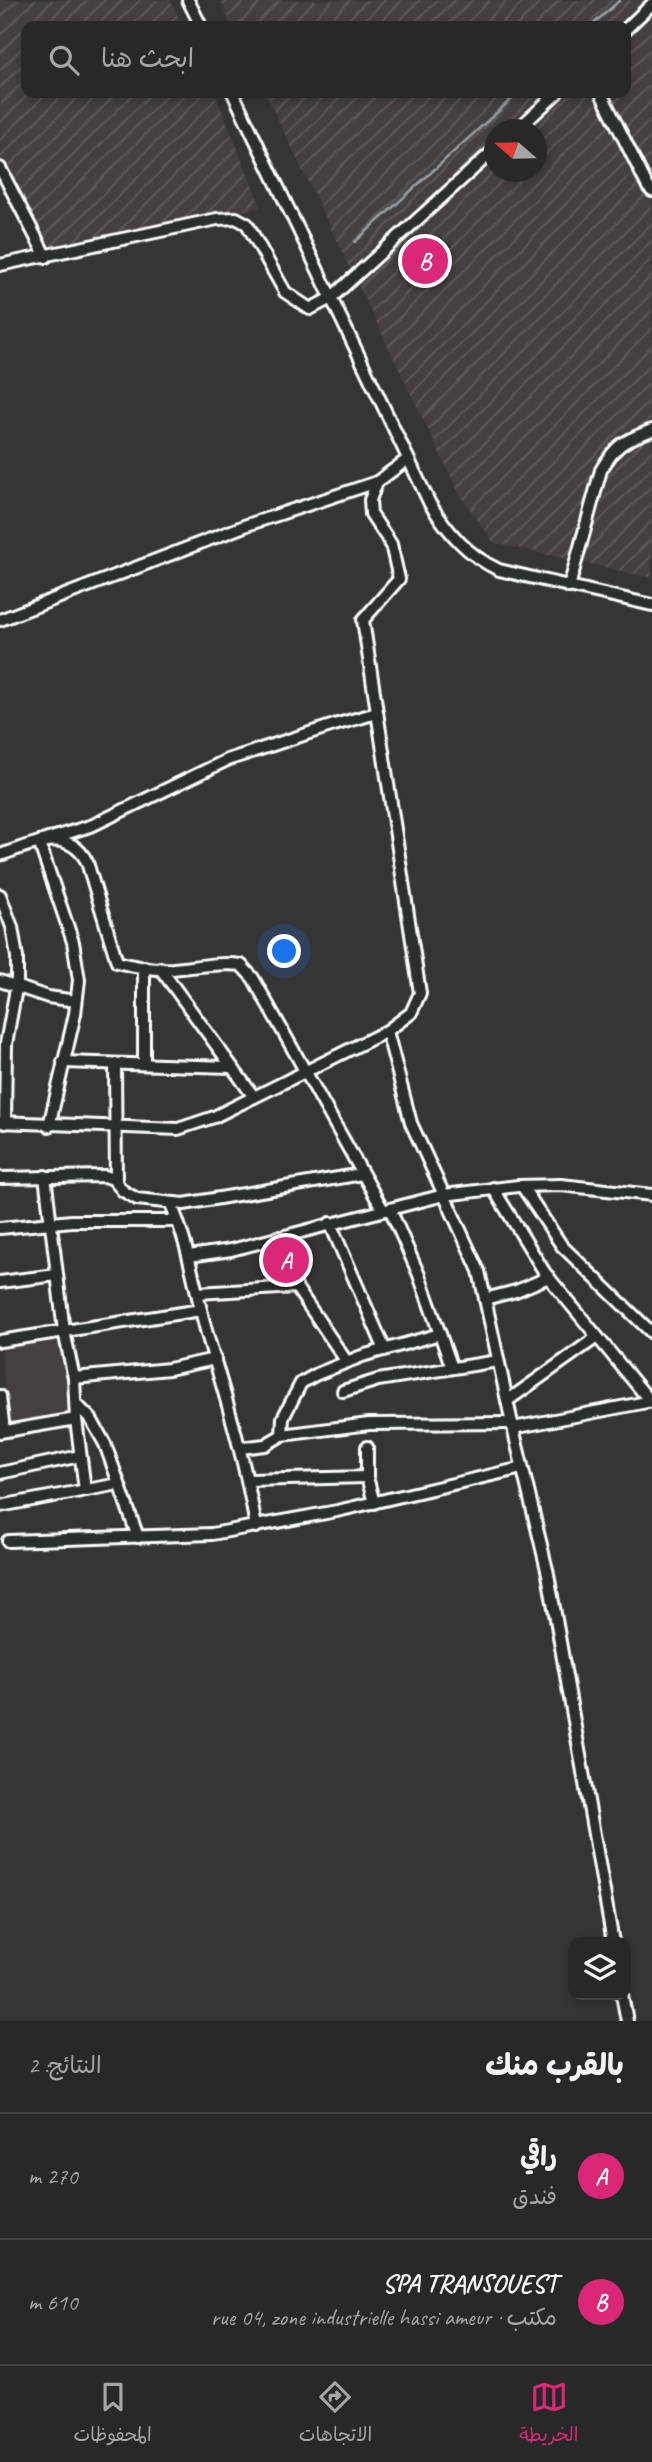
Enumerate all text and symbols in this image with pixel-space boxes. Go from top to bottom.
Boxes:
search box [21,21,631,98]
icon: search [45,41,83,79]
text: ابحث هنا [101,42,194,75]
north arrow [484,119,547,182]
pin: B [402,235,448,287]
your location [267,934,301,968]
pin: A [263,1234,309,1286]
map controls [568,1937,631,2000]
button: layers [568,1937,631,2000]
text: بالقرب منك [485,2046,624,2084]
text: النتائج: 2 [28,2051,102,2080]
text: راقي [520,2140,557,2173]
text: 270 m [28,2162,78,2191]
text: A [595,2162,607,2191]
text: فندق [512,2182,557,2211]
text: SPA TRANSOUEST [382,2267,557,2300]
text: 610 m [28,2288,78,2317]
text: B [595,2288,607,2317]
text: مكتب · rue 04, zone industrielle hassi ameur [211,2303,557,2332]
tab: المحفوظات [74,2378,152,2451]
tab: الاتجاهات [299,2378,372,2451]
tab: الخريطة [519,2378,578,2451]

